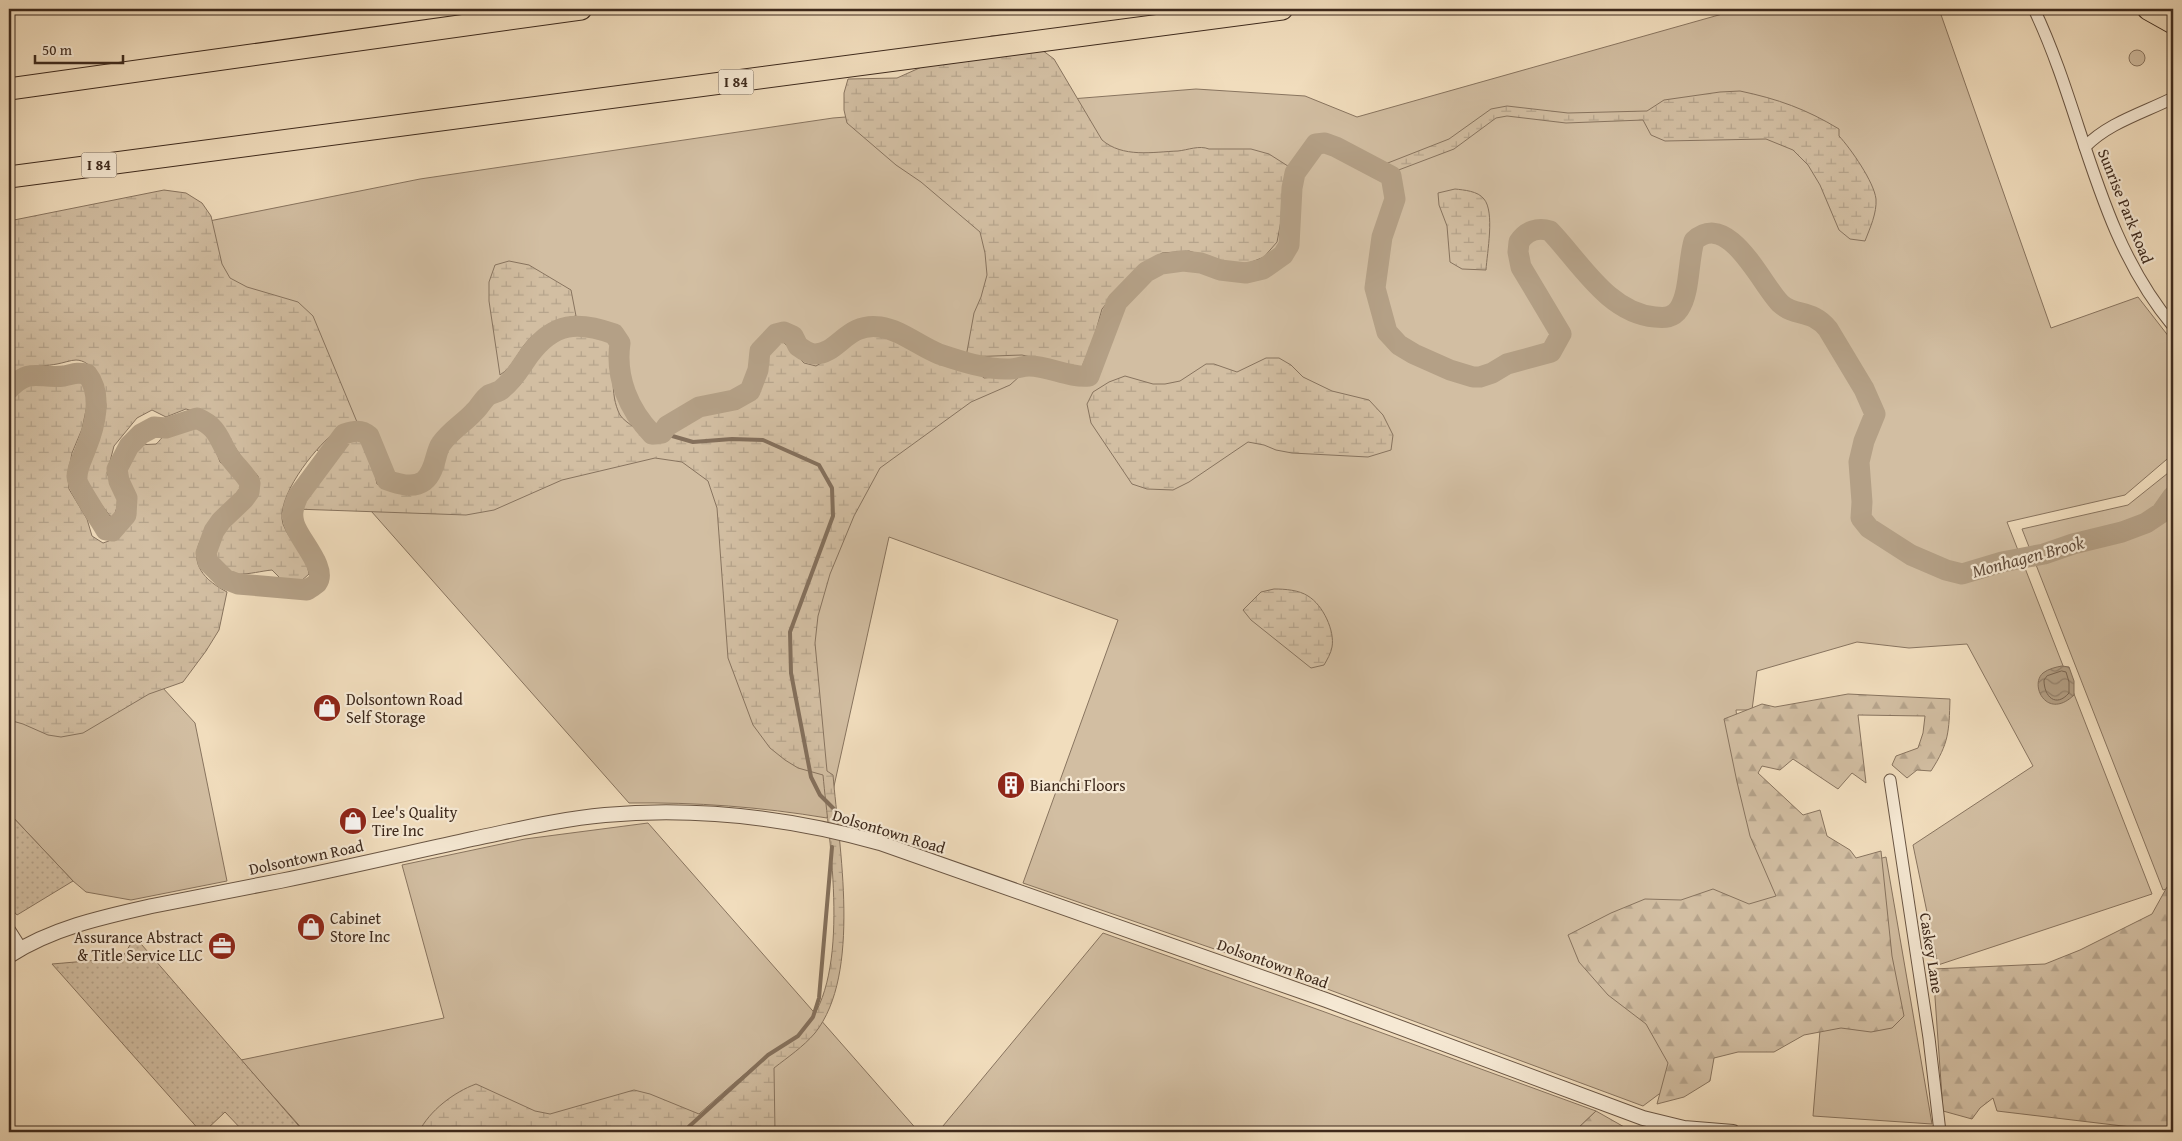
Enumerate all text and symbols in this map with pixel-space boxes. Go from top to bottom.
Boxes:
scale bar [35,32,122,64]
text: 50 m [42,39,73,60]
road number: I 84 [718,70,754,94]
street label: Sunrise Park Road [2092,145,2160,267]
road number: I 84 [82,152,116,178]
water label: Monhagen Brook [1969,528,2088,584]
place label: Dolsontown Road Self Storage [346,687,463,729]
shop icon: Dolsontown Road Self Storage [312,693,342,723]
building icon: Bianchi Floors [996,770,1026,800]
place label: Bianchi Floors [1030,773,1126,797]
place label: Lee's Quality Tire Inc [372,800,457,842]
street label: Dolsontown Road [830,802,949,860]
shop icon: Lee's Quality Tire Inc [338,806,368,836]
street label: Dolsontown Road [246,833,366,881]
place label: Cabinet Store Inc [330,906,390,948]
street label: Caskey Lane [1914,911,1950,995]
shop icon: Cabinet Store Inc [296,912,326,942]
place label: Assurance Abstract & Title Service LLC [74,925,203,967]
office icon: Assurance Abstract & Title Service LLC [207,931,237,961]
street label: Dolsontown Road [1214,932,1332,994]

